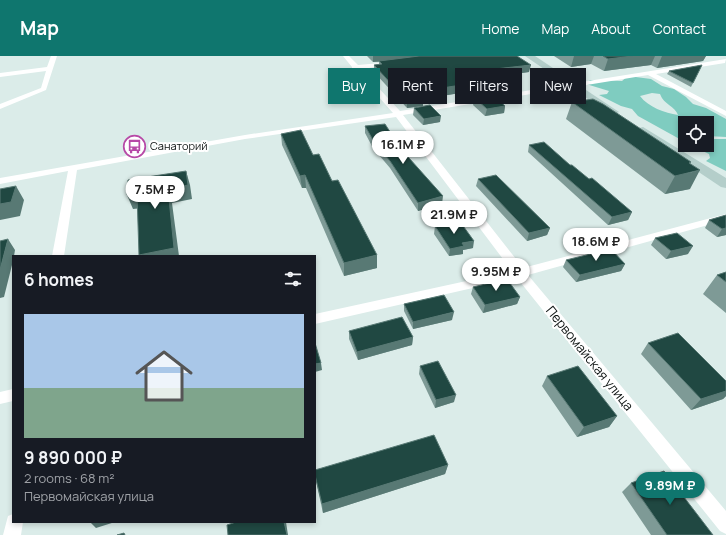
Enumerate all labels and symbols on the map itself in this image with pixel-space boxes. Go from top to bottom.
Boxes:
pin: 16.1M ₽ [366,131,440,165]
bus stop icon: Санаторий [122,133,148,159]
place label: Санаторий [150,138,208,153]
pin: 7.5M ₽ [122,176,188,210]
pin: 21.9M ₽ [417,201,491,235]
pin: 18.6M ₽ [559,228,633,262]
pin: 9.95M ₽ [459,258,533,292]
street label: Первомайская улица [542,302,638,414]
pin: 9.89M ₽ [633,472,707,506]

